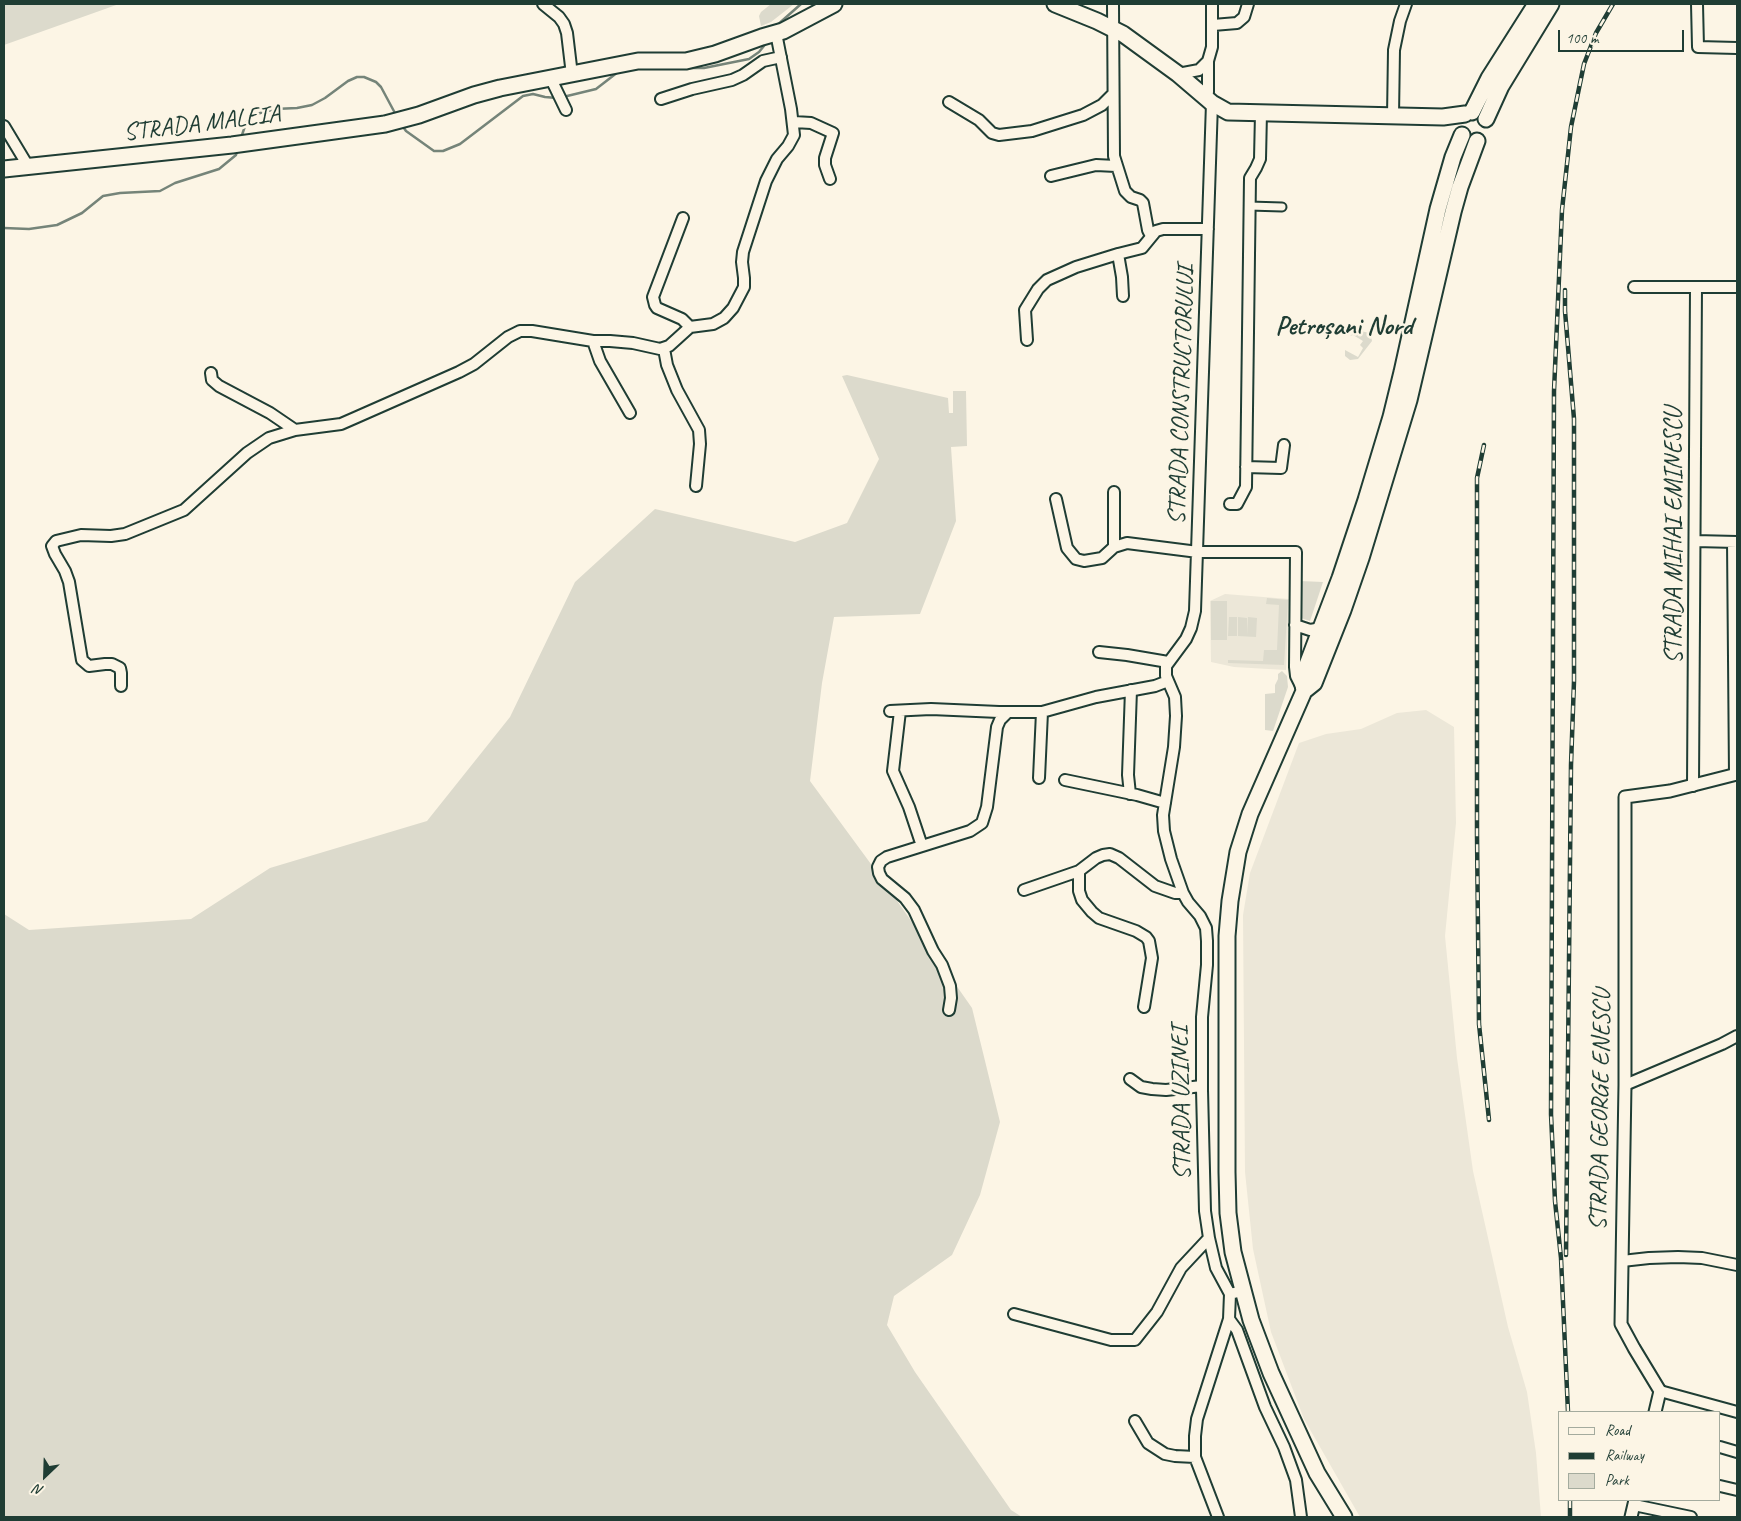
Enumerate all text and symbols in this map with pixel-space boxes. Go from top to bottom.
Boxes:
scale bar [1561,20,1687,52]
text: 100 m [1566,29,1598,48]
street label: STRADA MALEIA [122,100,282,148]
street label: STRADA CONSTRUCTORULUI [1162,265,1202,525]
district label: Petroșani Nord [1276,311,1412,343]
street label: STRADA MIHAI EMINESCU [1659,408,1689,664]
street label: STRADA GEORGE ENESCU [1584,989,1618,1231]
street label: STRADA UZINEI [1166,1026,1198,1180]
legend [1558,1411,1721,1501]
text: Road [1605,1421,1630,1440]
text: Railway [1605,1446,1644,1465]
north arrow [20,1451,70,1501]
text: Park [1605,1471,1629,1490]
text: N [31,1481,46,1500]

